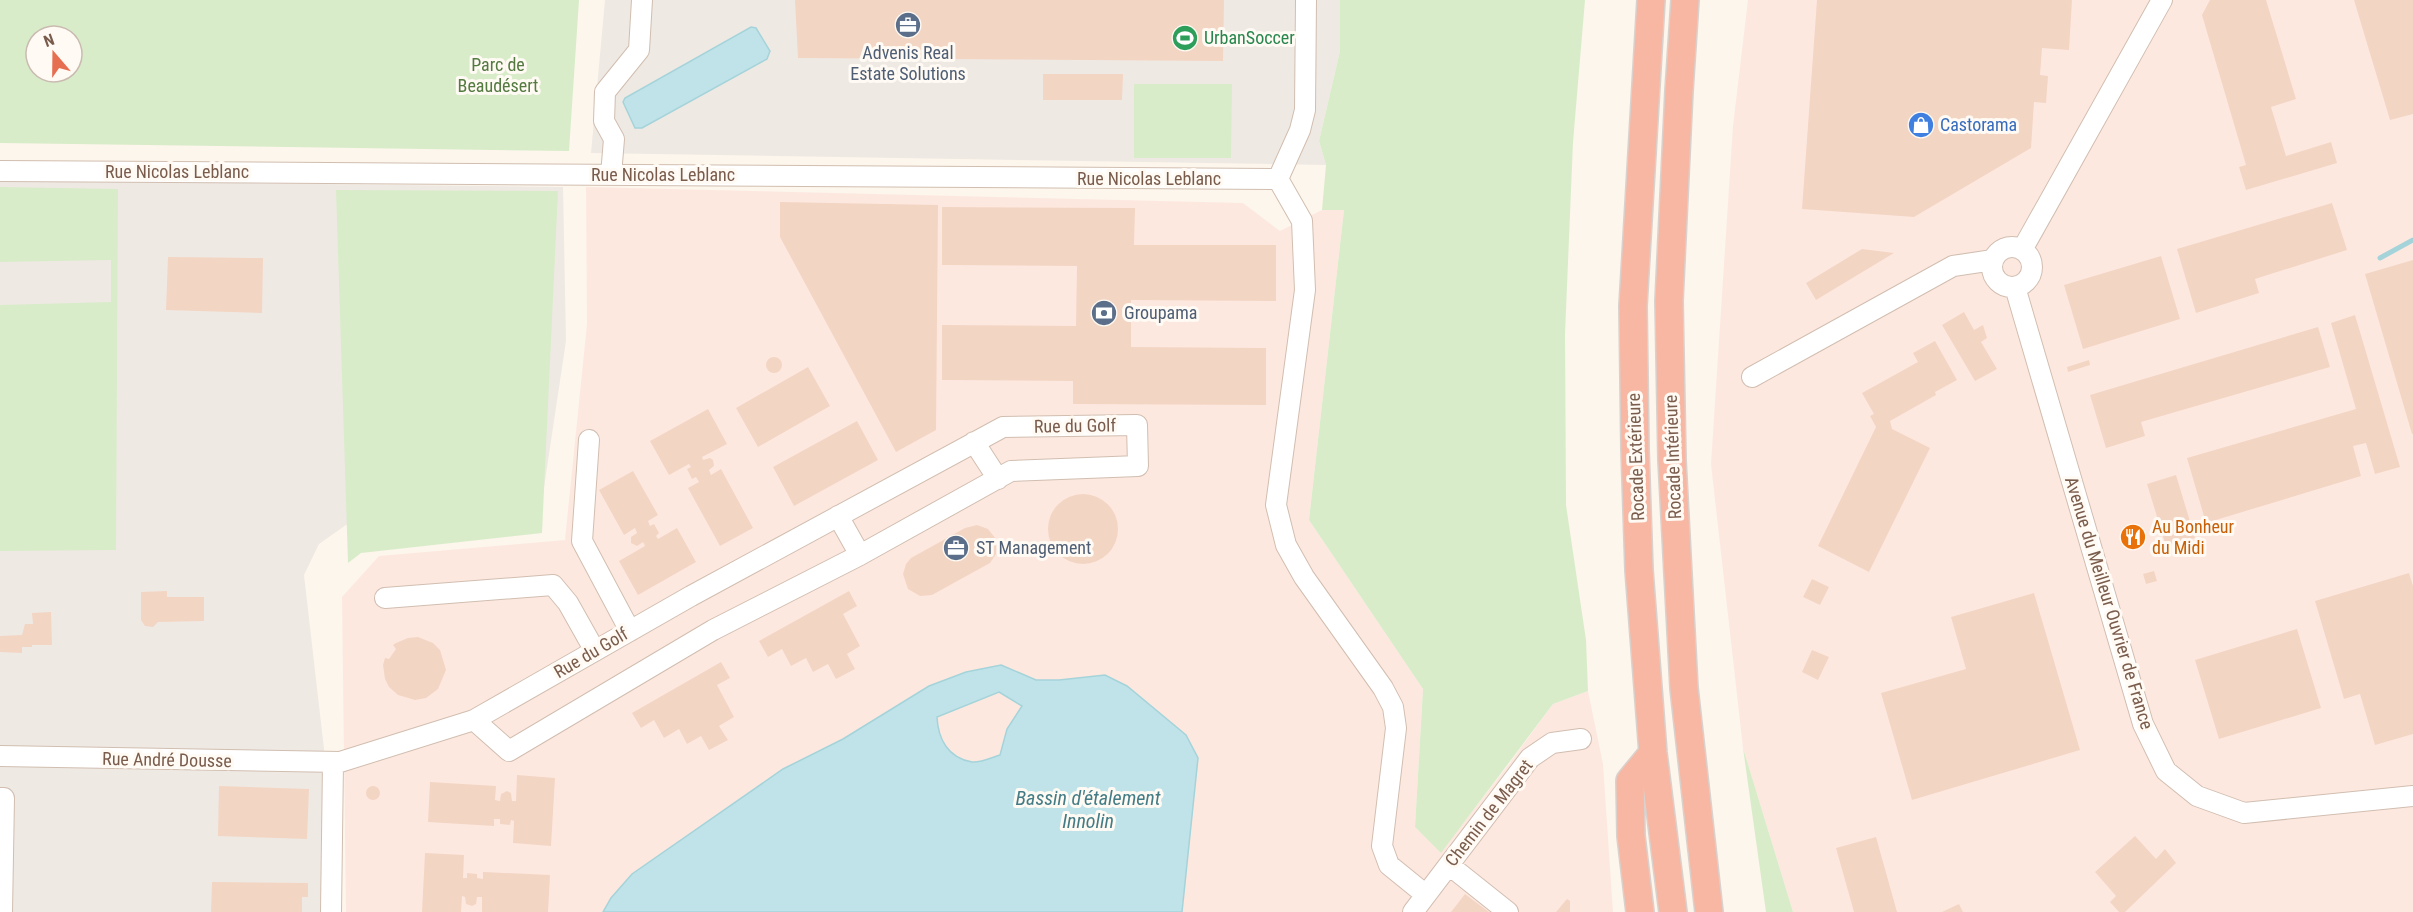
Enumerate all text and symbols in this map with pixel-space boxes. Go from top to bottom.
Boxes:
office icon: Advenis Real Estate Solutions [893,10,923,40]
sports icon: UrbanSoccer [1170,23,1200,53]
north arrow [24,24,84,84]
place label: UrbanSoccer [1204,27,1295,48]
text: N [41,30,57,51]
place label: Advenis Real Estate Solutions [850,42,966,84]
park label: Parc de Beaudésert [458,54,538,96]
shop icon: Castorama [1906,110,1936,140]
place label: Castorama [1940,114,2017,135]
street label: Rue Nicolas Leblanc [105,161,249,182]
street label: Rue Nicolas Leblanc [591,164,735,185]
street label: Rue Nicolas Leblanc [1077,168,1221,189]
bank icon: Groupama [1089,298,1119,328]
place label: Groupama [1124,302,1197,323]
street label: Rocade Extérieure [1623,393,1648,521]
street label: Rocade Intérieure [1660,394,1685,520]
street label: Rue du Golf [1034,414,1117,437]
street label: Avenue du Meilleur Ouvrier de France [2061,474,2158,732]
place label: Au Bonheur du Midi [2152,516,2235,558]
restaurant icon: Au Bonheur du Midi [2118,522,2148,552]
office icon: ST Management [941,533,971,563]
place label: ST Management [976,537,1091,558]
street label: Rue du Golf [550,623,632,682]
street label: Rue André Dousse [102,748,232,771]
street label: Chemin de Magret [1440,755,1537,870]
water label: Bassin d'étalement Innolin [1016,786,1161,833]

